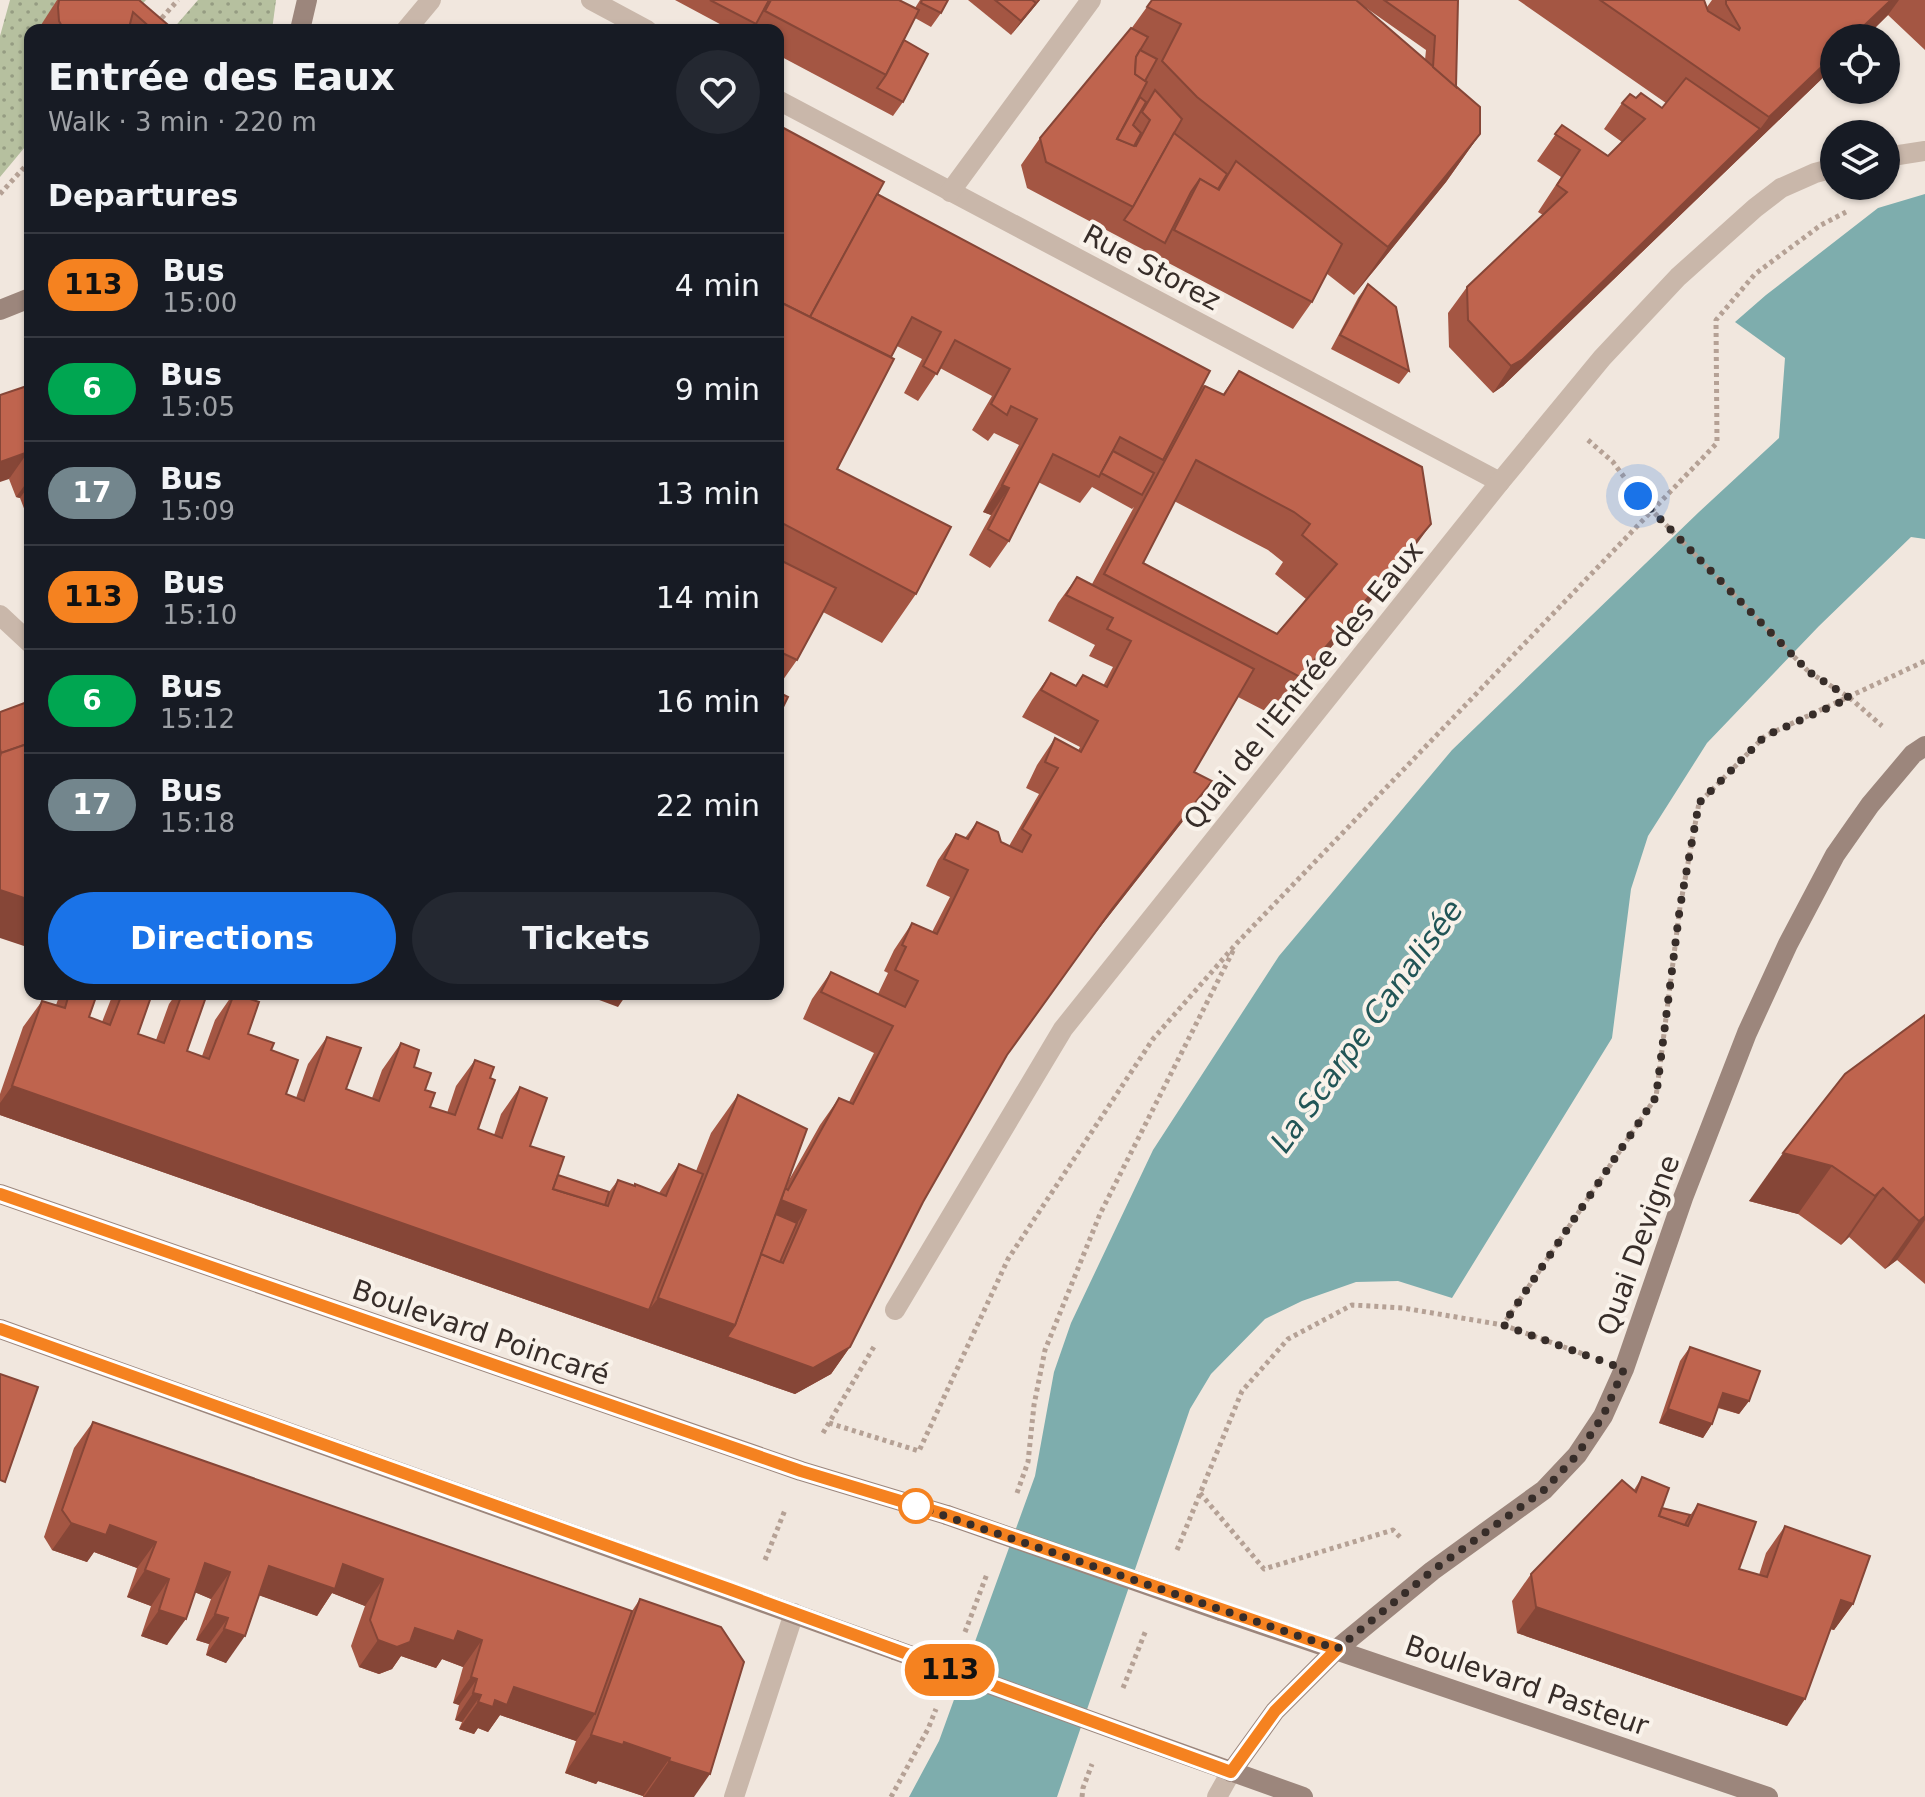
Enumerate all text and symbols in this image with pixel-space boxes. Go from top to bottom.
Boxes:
map controls [1820,24,1900,200]
button: locate [1820,24,1900,104]
button: heart [676,50,760,134]
text: Entrée des Eaux [48,55,395,99]
text: Walk · 3 min · 220 m [48,107,317,137]
button: layers [1820,120,1900,200]
text: Departures [48,178,238,213]
street label: Rue Storez [1077,217,1226,317]
text: Bus [162,253,225,288]
text: 113 [64,268,122,301]
text: 4 min [675,268,760,303]
text: 15:00 [162,288,237,318]
text: Bus [160,357,222,392]
text: 6 [82,372,102,405]
text: 9 min [675,372,760,407]
text: 15:05 [160,392,235,422]
text: Bus [160,461,222,496]
text: 17 [73,476,111,509]
text: 13 min [656,476,760,511]
your location [1618,476,1658,516]
text: 15:09 [160,496,235,526]
street label: Quai de l'Entrée des Eaux [1177,535,1430,836]
text: Bus [162,565,225,600]
text: 113 [64,580,122,613]
text: 14 min [656,580,760,615]
text: 15:10 [162,600,237,630]
text: Bus [160,669,222,704]
text: 6 [82,684,102,717]
text: 16 min [656,684,760,719]
text: 15:12 [160,704,235,734]
text: Bus [160,773,222,808]
text: 17 [73,788,111,821]
text: 22 min [656,788,760,823]
text: 15:18 [160,808,235,838]
button: Directions [48,892,396,984]
button: Tickets [412,892,760,984]
water label: La Scarpe Canalisée [1263,892,1470,1159]
street label: Quai Devigne [1591,1150,1686,1340]
street label: Boulevard Poincaré [348,1273,614,1392]
unlabelled marker [899,1489,933,1523]
street label: Boulevard Pasteur [1401,1628,1653,1743]
line badge: 113 [904,1644,996,1696]
text: 113 [921,1653,979,1686]

